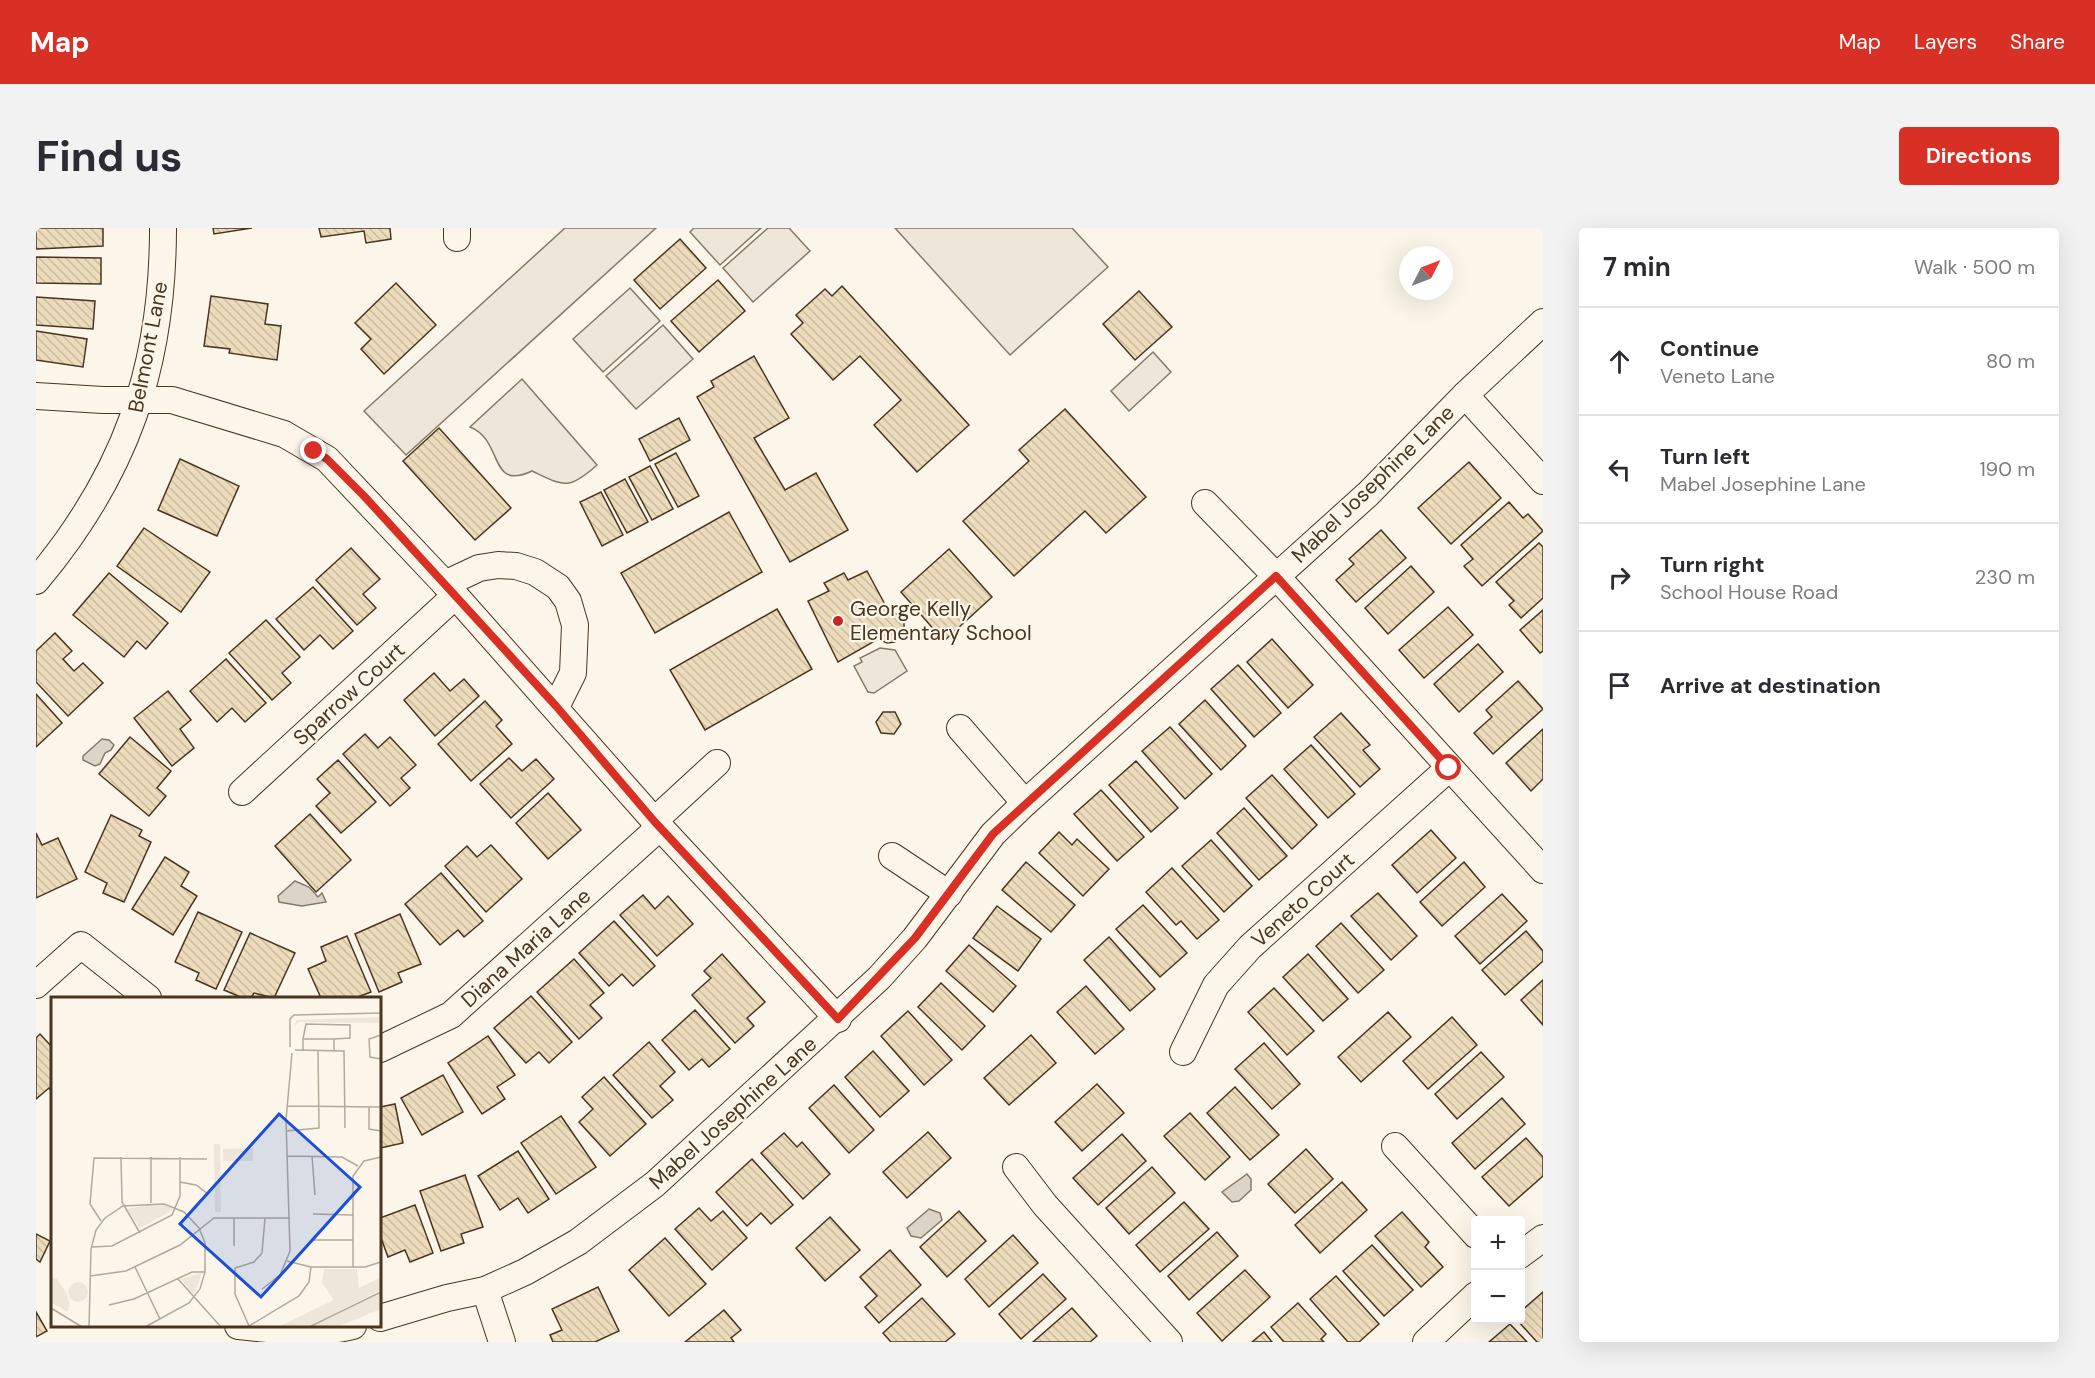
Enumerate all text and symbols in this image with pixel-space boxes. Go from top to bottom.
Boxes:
text: Map [30,24,90,61]
text: Map [1839,28,1881,56]
text: Layers [1914,28,1977,56]
text: Share [2010,28,2065,56]
button: Directions [1899,127,2059,185]
text: Find us [36,129,182,184]
north arrow [1399,246,1453,300]
text: 7 min [1603,250,1671,284]
text: Walk · 500 m [1914,254,2035,280]
street label: Belmont Lane [122,279,174,415]
text: Continue [1660,334,1759,363]
icon: ahead [1603,345,1636,378]
text: 80 m [1986,348,2035,374]
text: Veneto Lane [1660,363,1775,389]
street label: Mabel Josephine Lane [1286,399,1461,569]
route end [300,437,326,463]
text: Turn left [1660,442,1750,471]
icon: left [1603,453,1636,486]
text: 190 m [1979,456,2035,482]
text: Mabel Josephine Lane [1660,471,1866,497]
text: Turn right [1660,550,1765,579]
icon: right [1603,561,1636,594]
text: 230 m [1975,564,2035,590]
text: School House Road [1660,579,1838,605]
place label: George Kelly Elementary School [850,595,1032,647]
marker: George Kelly Elementary School [831,614,845,628]
street label: Sparrow Court [287,636,411,752]
icon: arrive [1603,669,1636,702]
text: Arrive at destination [1660,671,1881,700]
route start [1435,754,1461,780]
street label: Veneto Court [1245,846,1361,954]
street label: Diana Maria Lane [455,882,597,1014]
inset map [51,997,381,1327]
street label: Mabel Josephine Lane [643,1030,823,1196]
map controls [1471,1216,1525,1324]
button: + [1471,1216,1525,1270]
button: − [1471,1270,1525,1324]

